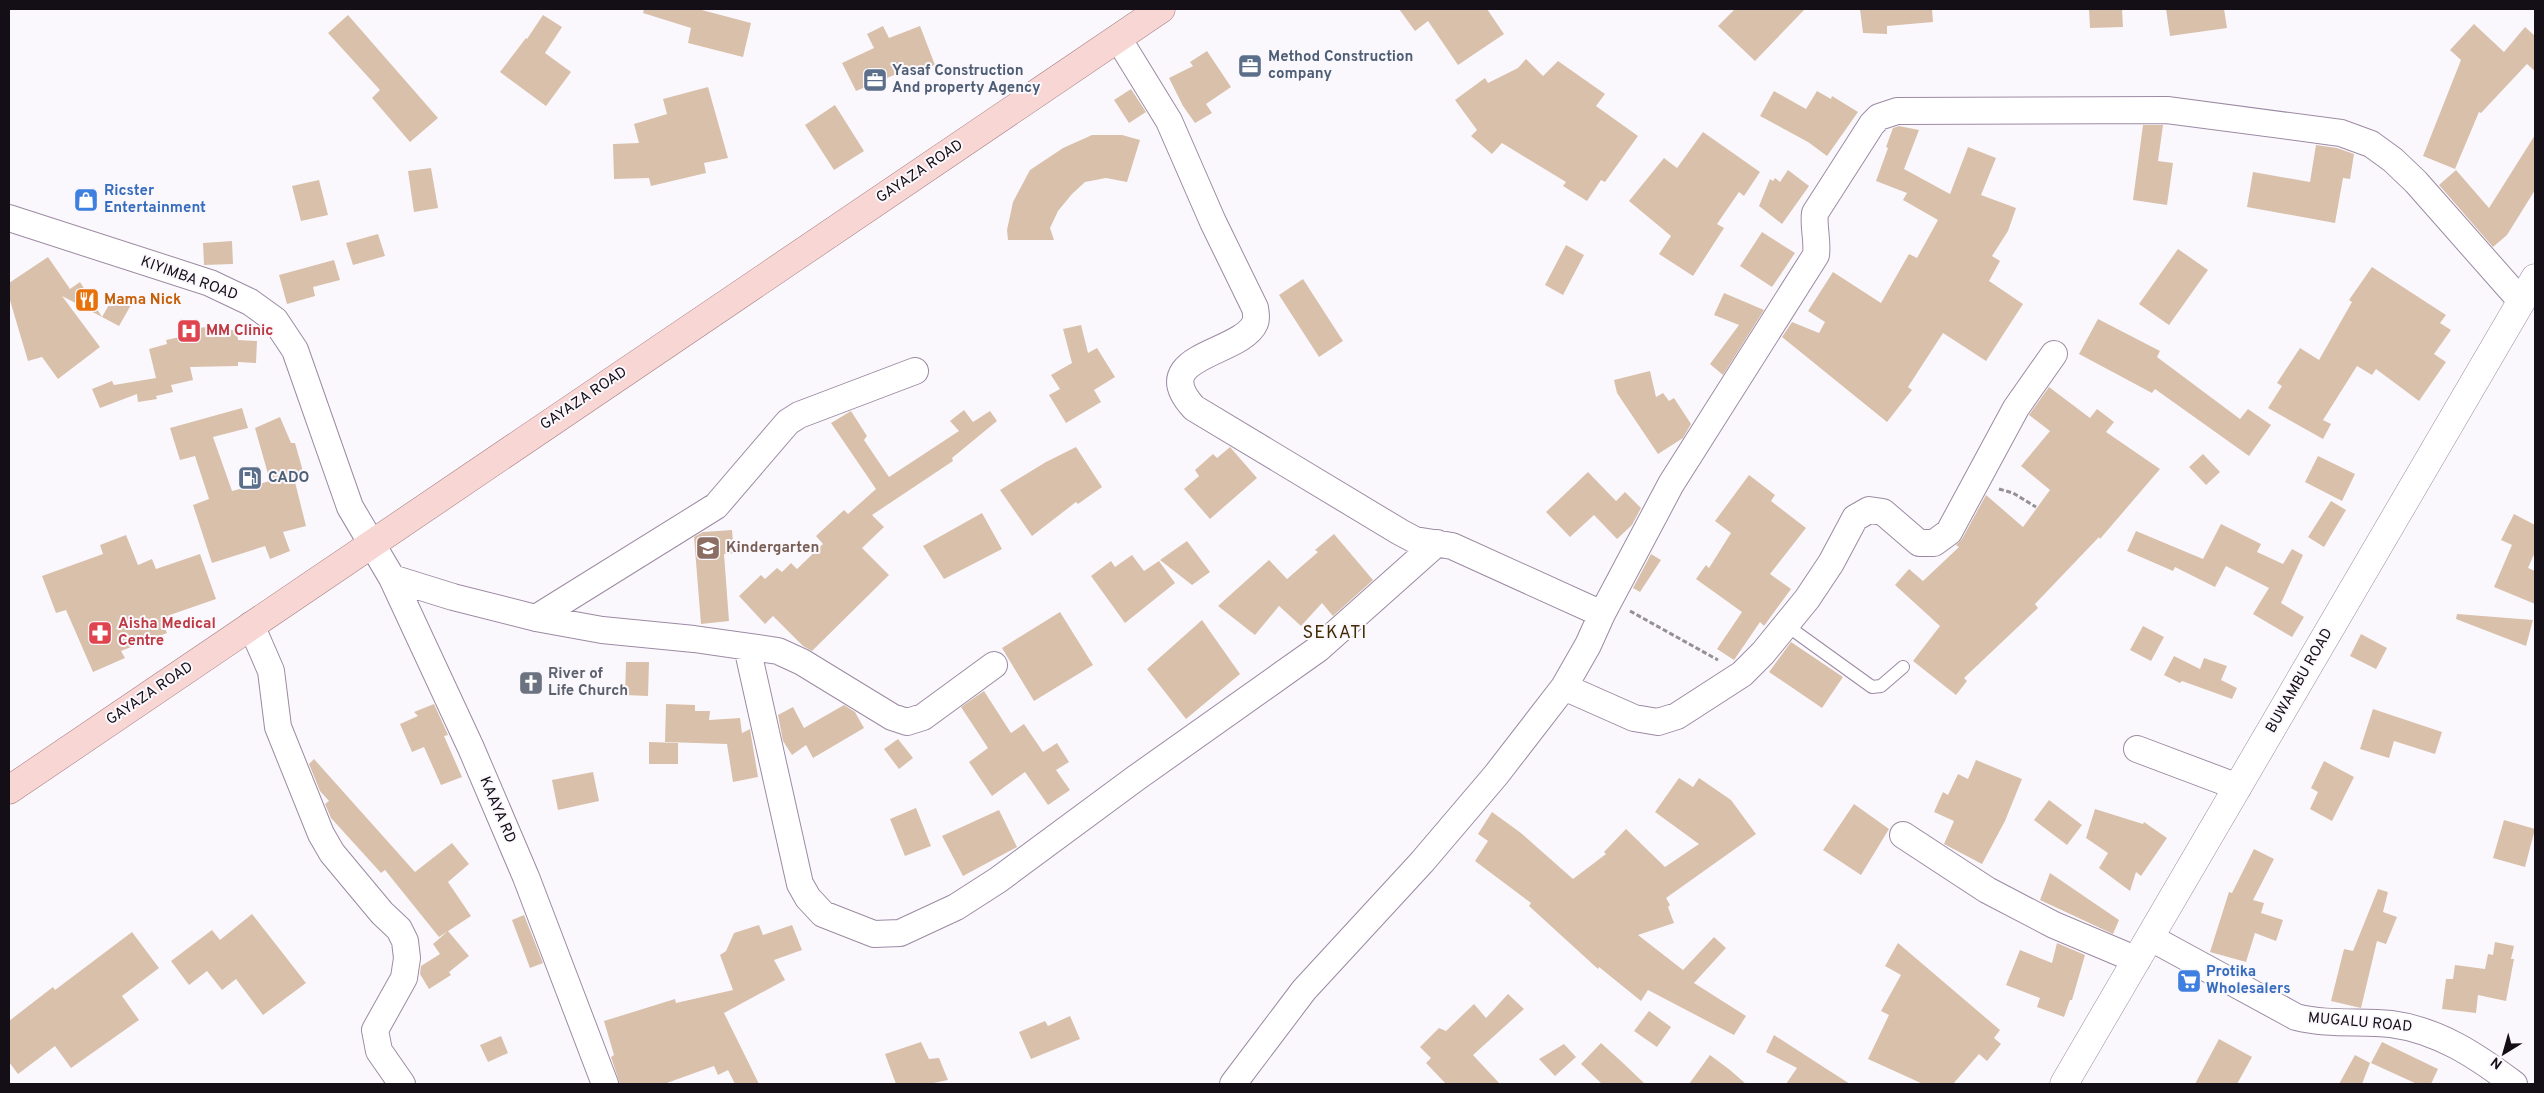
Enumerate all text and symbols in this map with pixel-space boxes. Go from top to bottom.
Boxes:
place label: Method Construction company [1268,48,1413,84]
office icon: Method Construction company [1237,53,1263,79]
place label: Yasaf Construction And property Agency [892,62,1041,98]
office icon: Yasaf Construction And property Agency [862,67,888,93]
street label: GAYAZA ROAD [873,136,967,208]
place label: Ricster Entertainment [104,182,206,218]
shop icon: Ricster Entertainment [73,187,99,213]
street label: KIYIMBA ROAD [138,253,240,305]
restaurant icon: Mama Nick [74,287,100,313]
place label: Mama Nick [104,291,181,310]
hospital icon: MM Clinic [176,318,202,344]
place label: MM Clinic [206,322,273,341]
street label: GAYAZA ROAD [537,363,631,435]
fuel station icon: CADO [237,465,263,491]
place label: CADO [268,469,309,488]
school or university icon: Kindergarten [695,535,721,561]
place label: Kindergarten [726,539,819,558]
place label: Aisha Medical Centre [118,615,216,651]
pharmacy icon: Aisha Medical Centre [87,620,113,646]
district label: SEKATI [1303,622,1367,645]
street label: BUWAMBU ROAD [2262,625,2338,737]
street label: GAYAZA ROAD [103,658,197,730]
place label: River of Life Church [548,665,628,701]
church icon: River of Life Church [518,670,544,696]
street label: KAAYA RD [474,774,520,846]
place label: Protika Wholesalers [2206,963,2291,999]
supermarket icon: Protika Wholesalers [2176,968,2202,994]
street label: MUGALU ROAD [2307,1009,2413,1037]
north arrow [2479,1028,2529,1078]
text: N [2488,1052,2506,1072]

